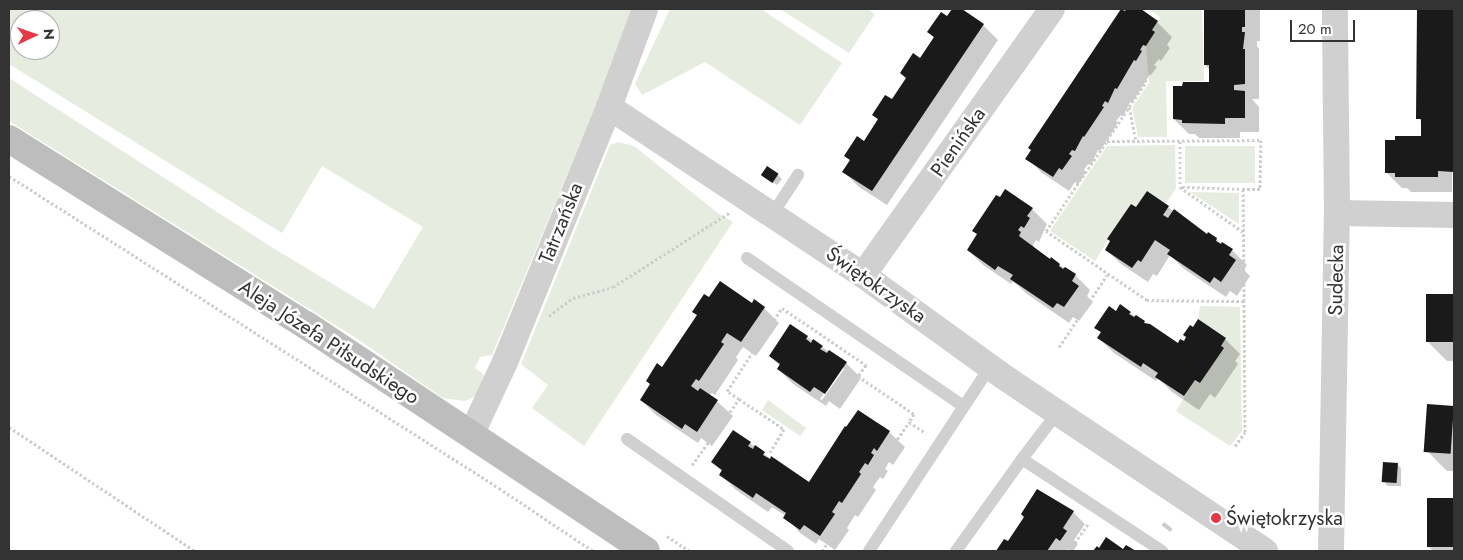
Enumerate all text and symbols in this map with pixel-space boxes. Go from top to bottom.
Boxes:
north arrow [10,10,60,60]
scale bar [1293,10,1358,42]
text: 20 m [1298,18,1332,40]
text: N [39,28,59,40]
street label: Pienińska [925,103,991,181]
street label: Tatrzańska [534,179,588,267]
street label: Świętokrzyska [821,242,931,328]
street label: Sudecka [1323,244,1349,316]
street label: Aleja Józefa Piłsudskiego [234,275,424,409]
place label: Świętokrzyska [1226,506,1343,530]
marker: Świętokrzyska [1210,512,1222,524]

